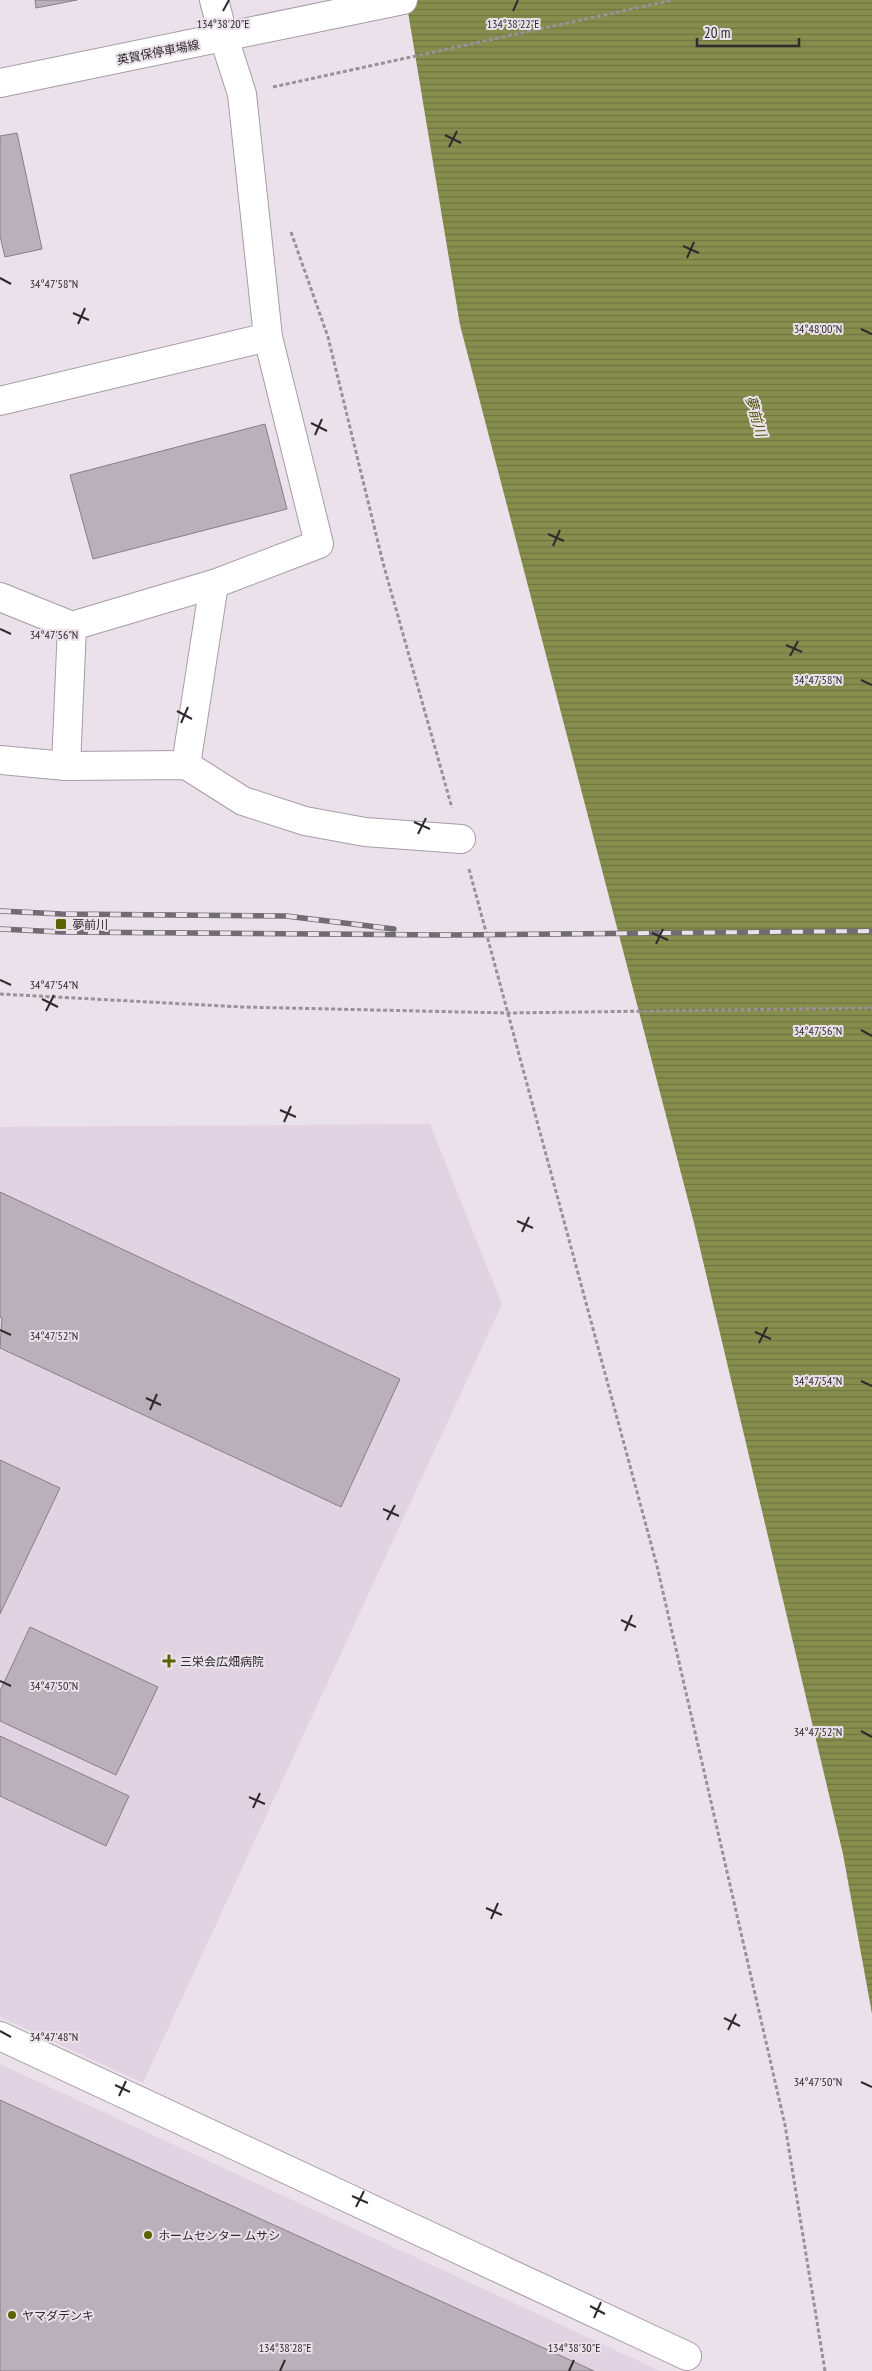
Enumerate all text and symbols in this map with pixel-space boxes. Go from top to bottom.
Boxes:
scale bar [697,15,800,47]
text: 134°38'20"E [197,16,249,31]
text: 134°38'22"E [487,16,539,31]
text: 20 m [704,23,730,42]
street label: 英賀保停車場線 [115,37,201,67]
text: 34°47'58"N [30,276,78,291]
text: 34°48'00"N [794,321,842,336]
water label: 夢前川 [742,393,771,441]
text: 34°47'56"N [30,627,78,642]
text: 34°47'58"N [794,672,842,687]
marker: 夢前川 [54,917,68,931]
place label: 夢前川 [72,917,108,932]
text: 34°47'54"N [30,977,78,992]
text: 34°47'56"N [794,1023,842,1038]
text: 34°47'52"N [30,1328,78,1343]
text: 34°47'54"N [794,1373,842,1388]
marker: 三栄会広畑病院 [162,1654,176,1668]
place label: 三栄会広畑病院 [180,1654,264,1669]
text: 34°47'50"N [30,1678,78,1693]
text: 34°47'52"N [794,1724,842,1739]
text: 34°47'48"N [30,2029,78,2044]
text: 34°47'50"N [794,2074,842,2089]
place label: ホームセンター ムサシ [158,2228,280,2243]
marker: ホームセンター ムサシ [142,2229,154,2241]
place label: ヤマダデンキ [22,2308,94,2323]
marker: ヤマダデンキ [6,2309,18,2321]
text: 134°38'28"E [259,2340,311,2355]
text: 134°38'30"E [548,2340,600,2355]

